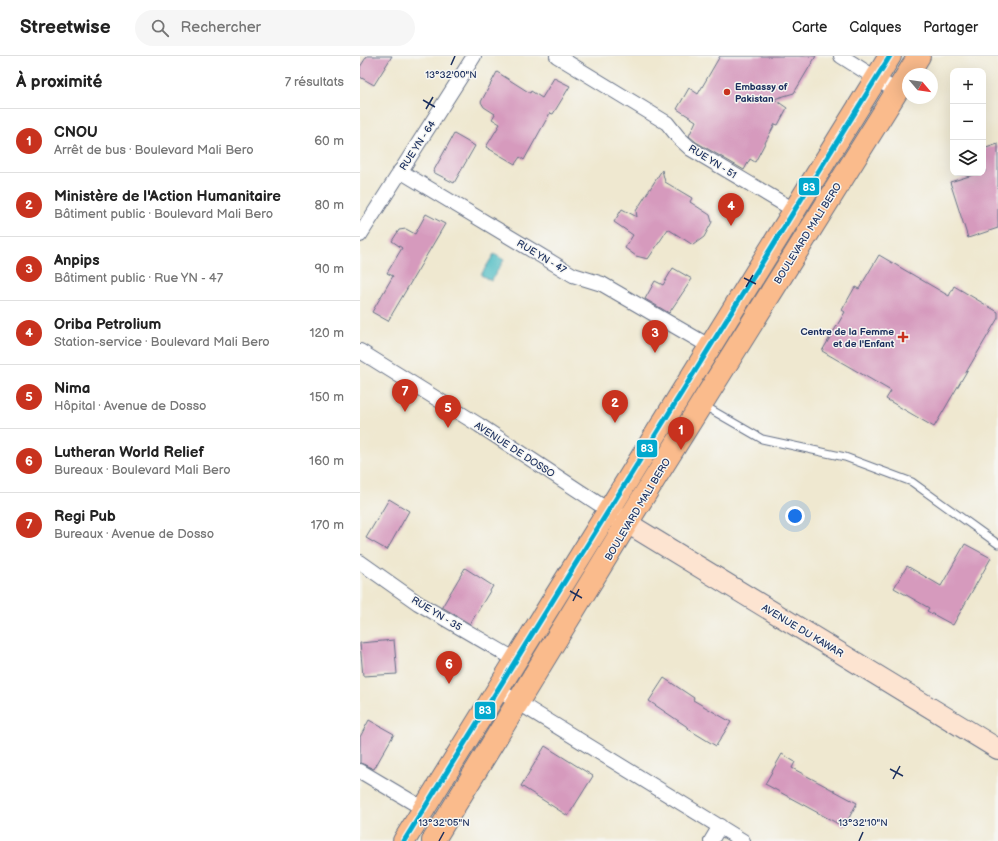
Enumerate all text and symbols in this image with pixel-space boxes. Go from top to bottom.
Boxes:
search box [135,10,415,46]
text: Streetwise [20,16,111,39]
icon: search [149,17,171,39]
text: Rechercher [181,18,261,37]
text: Carte [792,19,827,36]
text: Calques [849,19,901,36]
text: Partager [923,19,978,36]
north arrow [902,68,938,104]
map controls [950,68,986,176]
button: + [950,68,986,104]
text: 13°32'00"N [425,69,477,81]
text: À proximité [16,72,102,92]
text: 7 résultats [285,74,344,90]
place label: Embassy of Pakistan [735,81,788,105]
marker: Embassy of Pakistan [722,87,732,97]
button: − [950,104,986,140]
street label: RUE YN - 64 [397,118,438,173]
text: CNOU [54,123,98,142]
text: 1 [26,133,32,149]
text: 60 m [314,133,344,149]
button: layers [950,140,986,176]
text: Arrêt de bus · Boulevard Mali Bero [54,142,254,158]
street label: RUE YN - 51 [686,142,739,181]
line badge: 83 [798,177,820,196]
street label: BOULEVARD MALI BERO [772,180,844,286]
text: 83 [802,181,816,194]
text: Ministère de l'Action Humanitaire [54,187,281,206]
pin: 4 [718,193,744,226]
text: 2 [25,197,33,213]
text: 80 m [315,197,344,213]
text: Bâtiment public · Boulevard Mali Bero [54,206,273,222]
street label: RUE YN - 47 [515,237,569,276]
text: Anpips [54,251,100,270]
text: 3 [25,261,33,277]
text: 90 m [315,261,344,277]
text: Bâtiment public · Rue YN - 47 [54,270,223,286]
text: Oriba Petrolium [54,315,161,334]
pin: 3 [642,320,668,353]
text: 4 [25,325,33,341]
text: 120 m [309,325,344,341]
place label: Centre de la Femme et de l'Enfant [800,326,895,350]
marker: Centre de la Femme et de l'Enfant [897,331,909,343]
text: Station-service · Boulevard Mali Bero [54,334,270,350]
text: Nima [54,379,90,398]
pin: 7 [392,379,418,412]
text: 5 [25,389,33,405]
text: 150 m [310,389,344,405]
pin: 2 [602,390,628,423]
pin: 5 [435,395,461,428]
text: Hôpital · Avenue de Dosso [54,398,207,414]
pin: 1 [668,417,694,450]
street label: AVENUE DE DOSSO [472,419,557,480]
line badge: 83 [636,439,658,458]
text: 83 [640,442,654,455]
text: Lutheran World Relief [54,443,204,462]
text: 6 [25,453,33,469]
text: 160 m [309,453,344,469]
street label: BOULEVARD MALI BERO [603,456,673,563]
text: Bureaux · Boulevard Mali Bero [54,462,231,478]
your location [785,506,805,526]
text: Regi Pub [54,507,116,526]
text: 7 [25,517,33,533]
text: 170 m [311,517,344,533]
text: Bureaux · Avenue de Dosso [54,526,214,542]
street label: RUE YN - 35 [409,594,464,634]
street label: AVENUE DU KAWAR [760,602,845,660]
pin: 6 [436,651,462,684]
line badge: 83 [474,701,496,720]
text: 83 [478,704,492,717]
text: 13°32'05"N [418,817,470,829]
text: 13°32'10"N [838,817,888,829]

